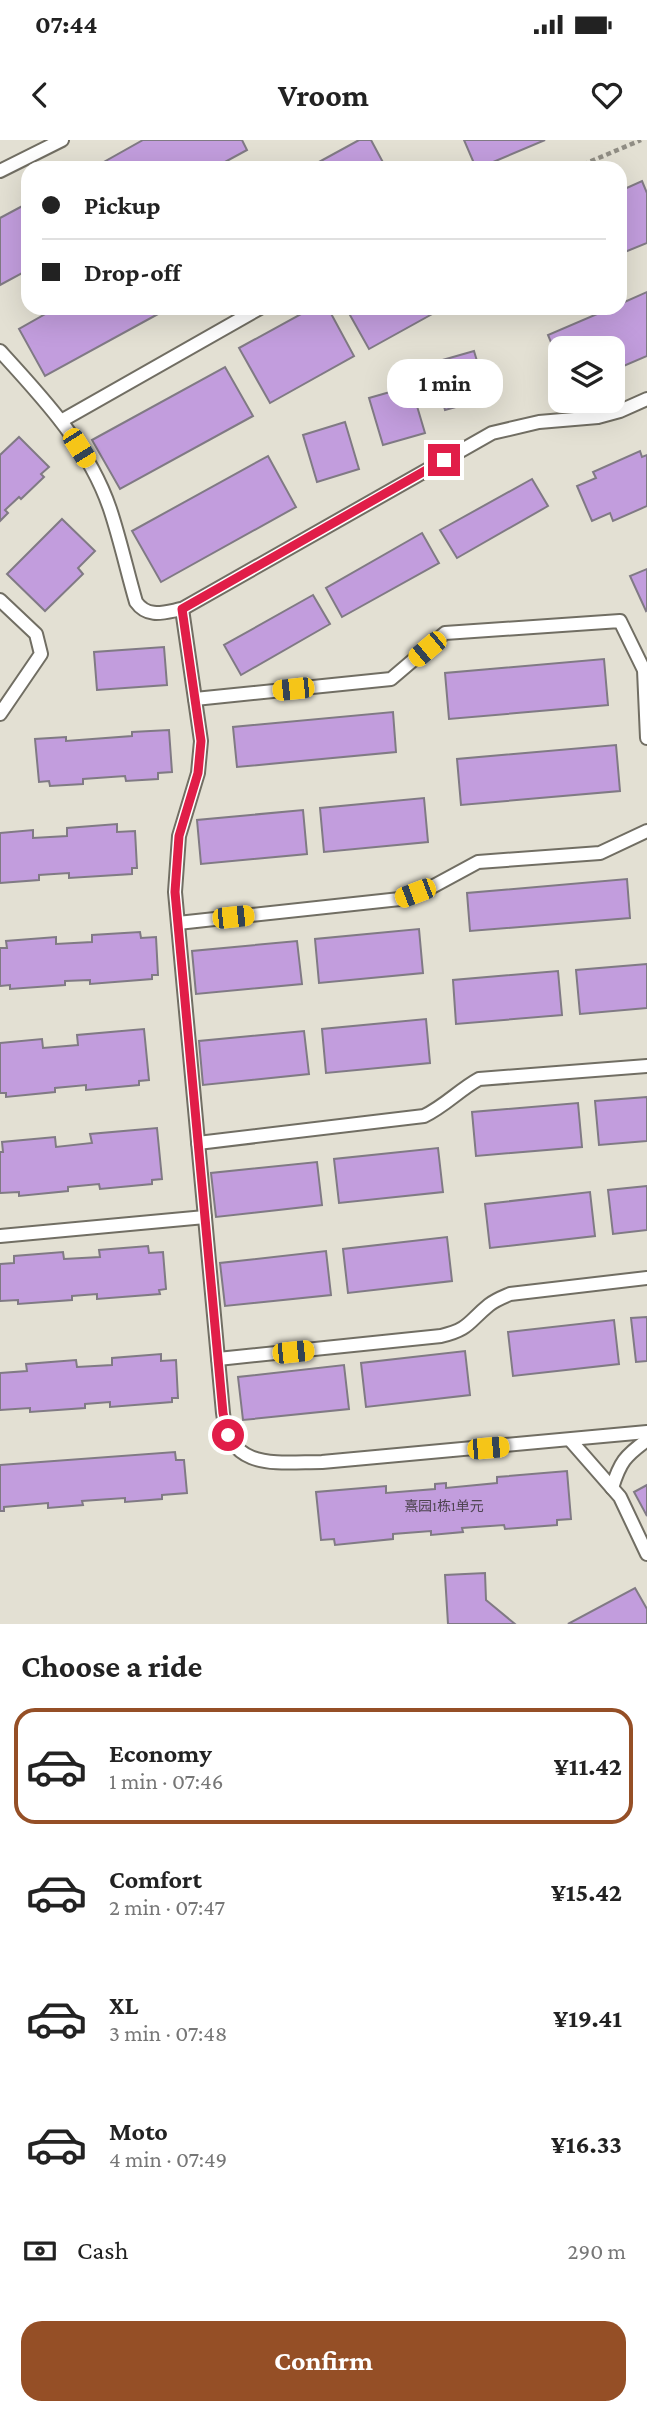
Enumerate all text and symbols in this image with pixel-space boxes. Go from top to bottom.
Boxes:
text: 07:44 [35,10,98,39]
icon: back [21,76,59,114]
icon: heart [588,76,626,114]
text: Vroom [278,77,369,113]
text: Pickup [84,191,161,220]
text: Drop-off [84,258,181,287]
map controls [548,336,625,413]
button: layers [548,336,625,413]
callout: 1 min [386,358,502,408]
text: 1 min [419,370,471,396]
car [59,425,100,471]
route end [428,444,460,476]
car [405,627,450,671]
car [272,676,315,702]
car [392,876,439,910]
car [212,904,255,930]
car [272,1339,315,1365]
route start [212,1419,244,1451]
car [467,1436,510,1460]
house number: 熹园1栋1单元 [404,1498,484,1514]
text: Choose a ride [21,1648,202,1684]
icon: car [25,1735,88,1798]
text: Economy [109,1739,212,1768]
text: ¥11.42 [554,1752,622,1781]
text: 1 min · 07:46 [109,1768,223,1794]
icon: car [25,1861,88,1924]
text: Comfort [109,1865,202,1894]
text: ¥15.42 [551,1878,622,1907]
text: 2 min · 07:47 [109,1894,225,1920]
icon: car [25,1987,88,2050]
text: XL [109,1991,138,2020]
text: ¥19.41 [553,2004,622,2033]
text: 3 min · 07:48 [109,2020,227,2046]
icon: car [25,2113,88,2176]
text: Moto [109,2117,168,2146]
text: ¥16.33 [551,2130,622,2159]
text: 4 min · 07:49 [109,2146,227,2172]
icon: cash [21,2232,59,2270]
text: Cash [77,2236,128,2265]
text: 290 m [568,2238,626,2264]
button: Confirm [21,2321,626,2401]

